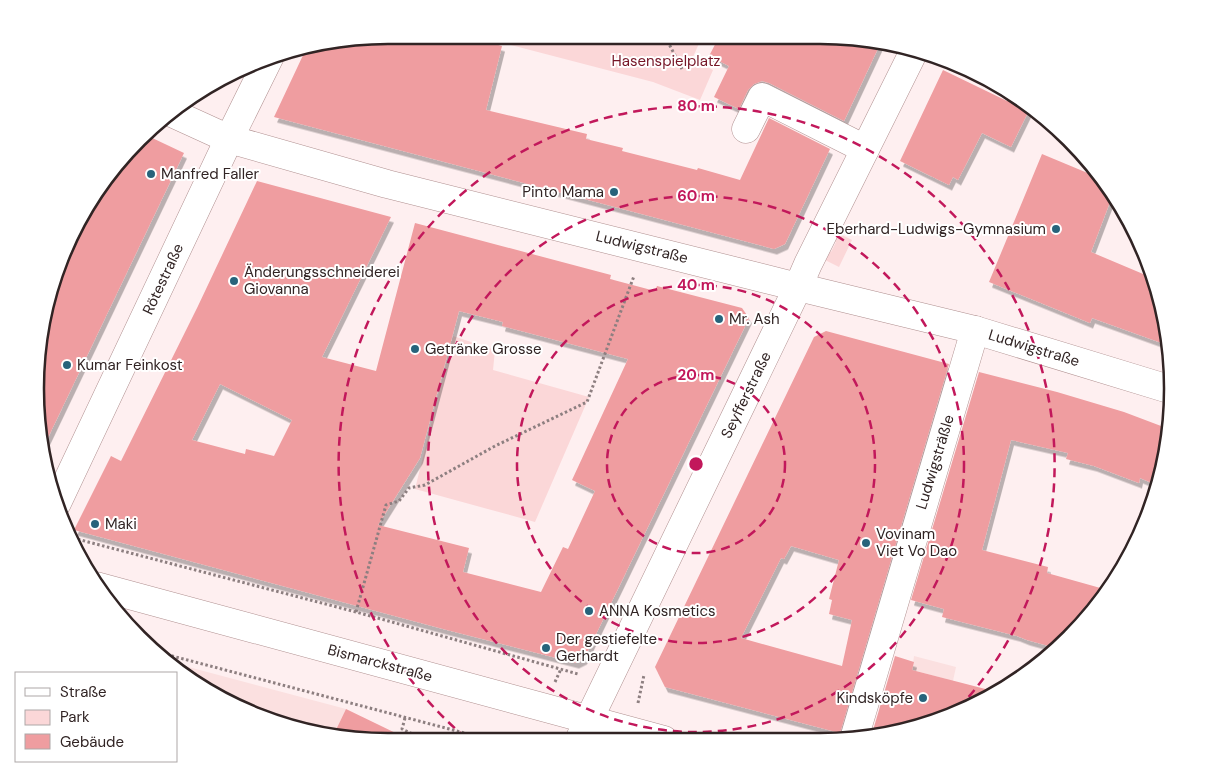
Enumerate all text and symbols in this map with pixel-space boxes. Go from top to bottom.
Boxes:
park label: Hasenspielplatz [612,51,721,71]
text: 80 m [677,96,715,116]
place label: Manfred Faller [161,164,260,184]
marker: Manfred Faller [145,168,157,180]
place label: Pinto Mama [522,182,604,202]
marker: Pinto Mama [608,186,620,198]
text: 60 m [677,186,715,206]
place label: Eberhard-Ludwigs-Gymnasium [827,219,1046,239]
marker: Eberhard-Ludwigs-Gymnasium [1050,223,1062,235]
street label: Ludwigstraße [594,226,690,268]
street label: Rötestraße [138,240,188,318]
place label: Änderungsschneiderei Giovanna [244,262,400,299]
marker: Änderungsschneiderei Giovanna [228,275,240,287]
text: 40 m [677,275,715,295]
place label: Mr. Ash [729,309,780,329]
marker: Mr. Ash [713,313,725,325]
street label: Ludwigstraße [986,325,1082,371]
place label: Getränke Grosse [425,339,541,359]
marker: Getränke Grosse [409,343,421,355]
street label: Seyfferstraße [716,348,776,442]
place label: Kumar Feinkost [77,355,183,375]
marker: Kumar Feinkost [61,359,73,371]
text: 20 m [678,365,714,385]
street label: Ludwigsträßle [911,412,959,512]
centre of rings [687,455,705,473]
place label: Maki [105,514,137,534]
marker: Maki [89,518,101,530]
place label: Vovinam Viet Vo Dao [876,524,957,561]
marker: Vovinam Viet Vo Dao [860,537,872,549]
place label: ANNA Kosmetics [599,601,716,621]
marker: ANNA Kosmetics [583,605,595,617]
place label: Der gestiefelte Gerhardt [556,629,657,666]
street label: Bismarckstraße [325,639,435,687]
marker: Der gestiefelte Gerhardt [540,642,552,654]
legend [15,672,178,762]
text: Straße [60,682,107,702]
place label: Kindsköpfe [836,688,913,708]
marker: Kindsköpfe [917,692,929,704]
text: Park [60,707,90,727]
text: Gebäude [60,732,124,752]

